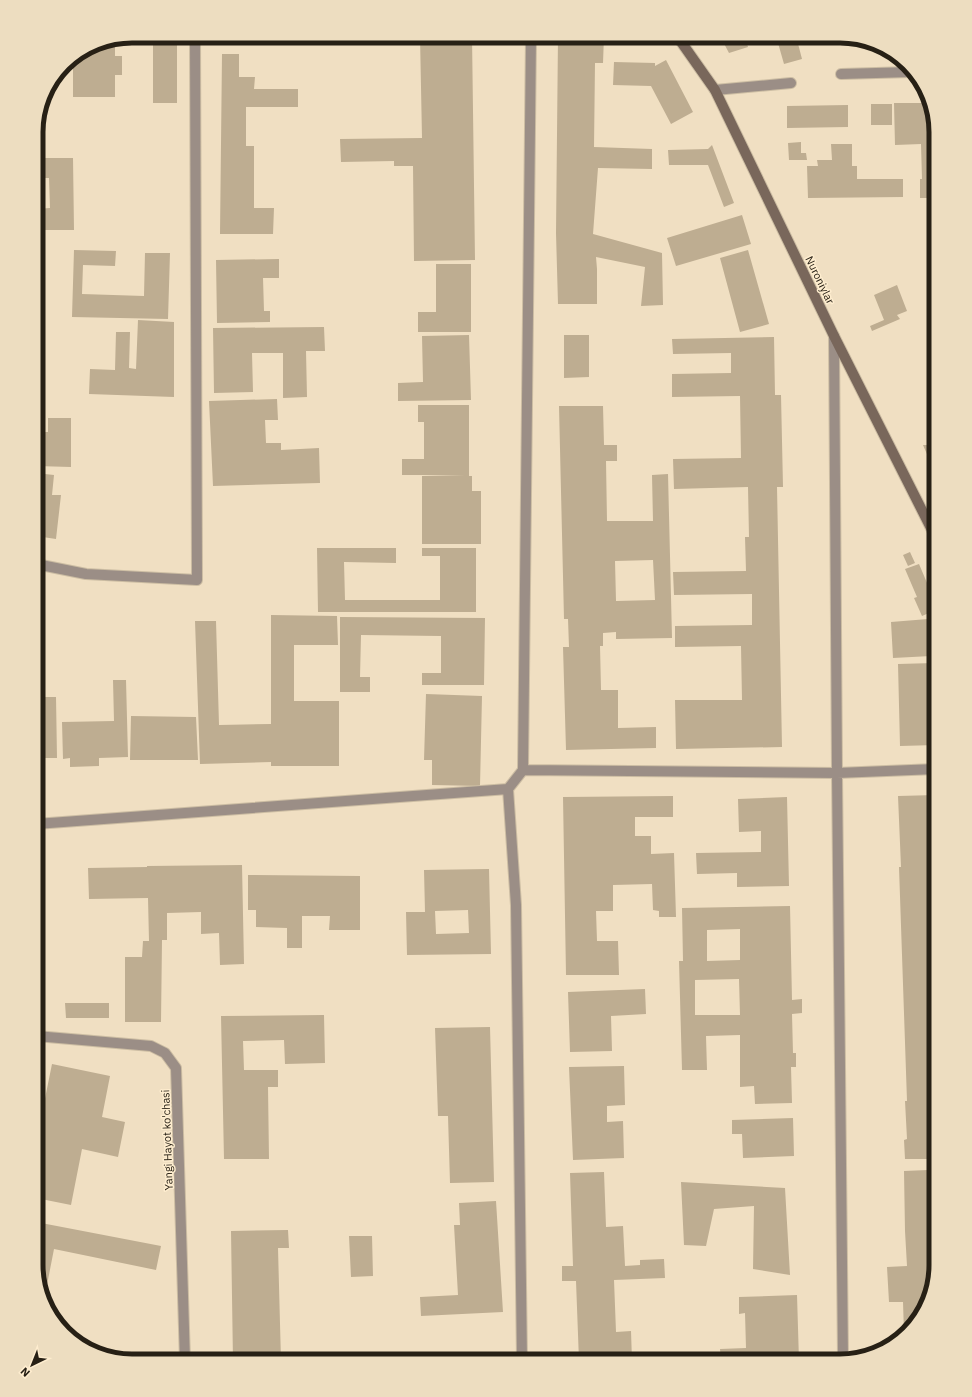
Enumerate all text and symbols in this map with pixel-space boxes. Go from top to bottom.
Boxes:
street label: Nuroniylar [802,254,838,306]
street label: Yangi Hayot ko'chasi [158,1089,176,1191]
north arrow [12,1345,52,1385]
text: N [17,1364,33,1380]

